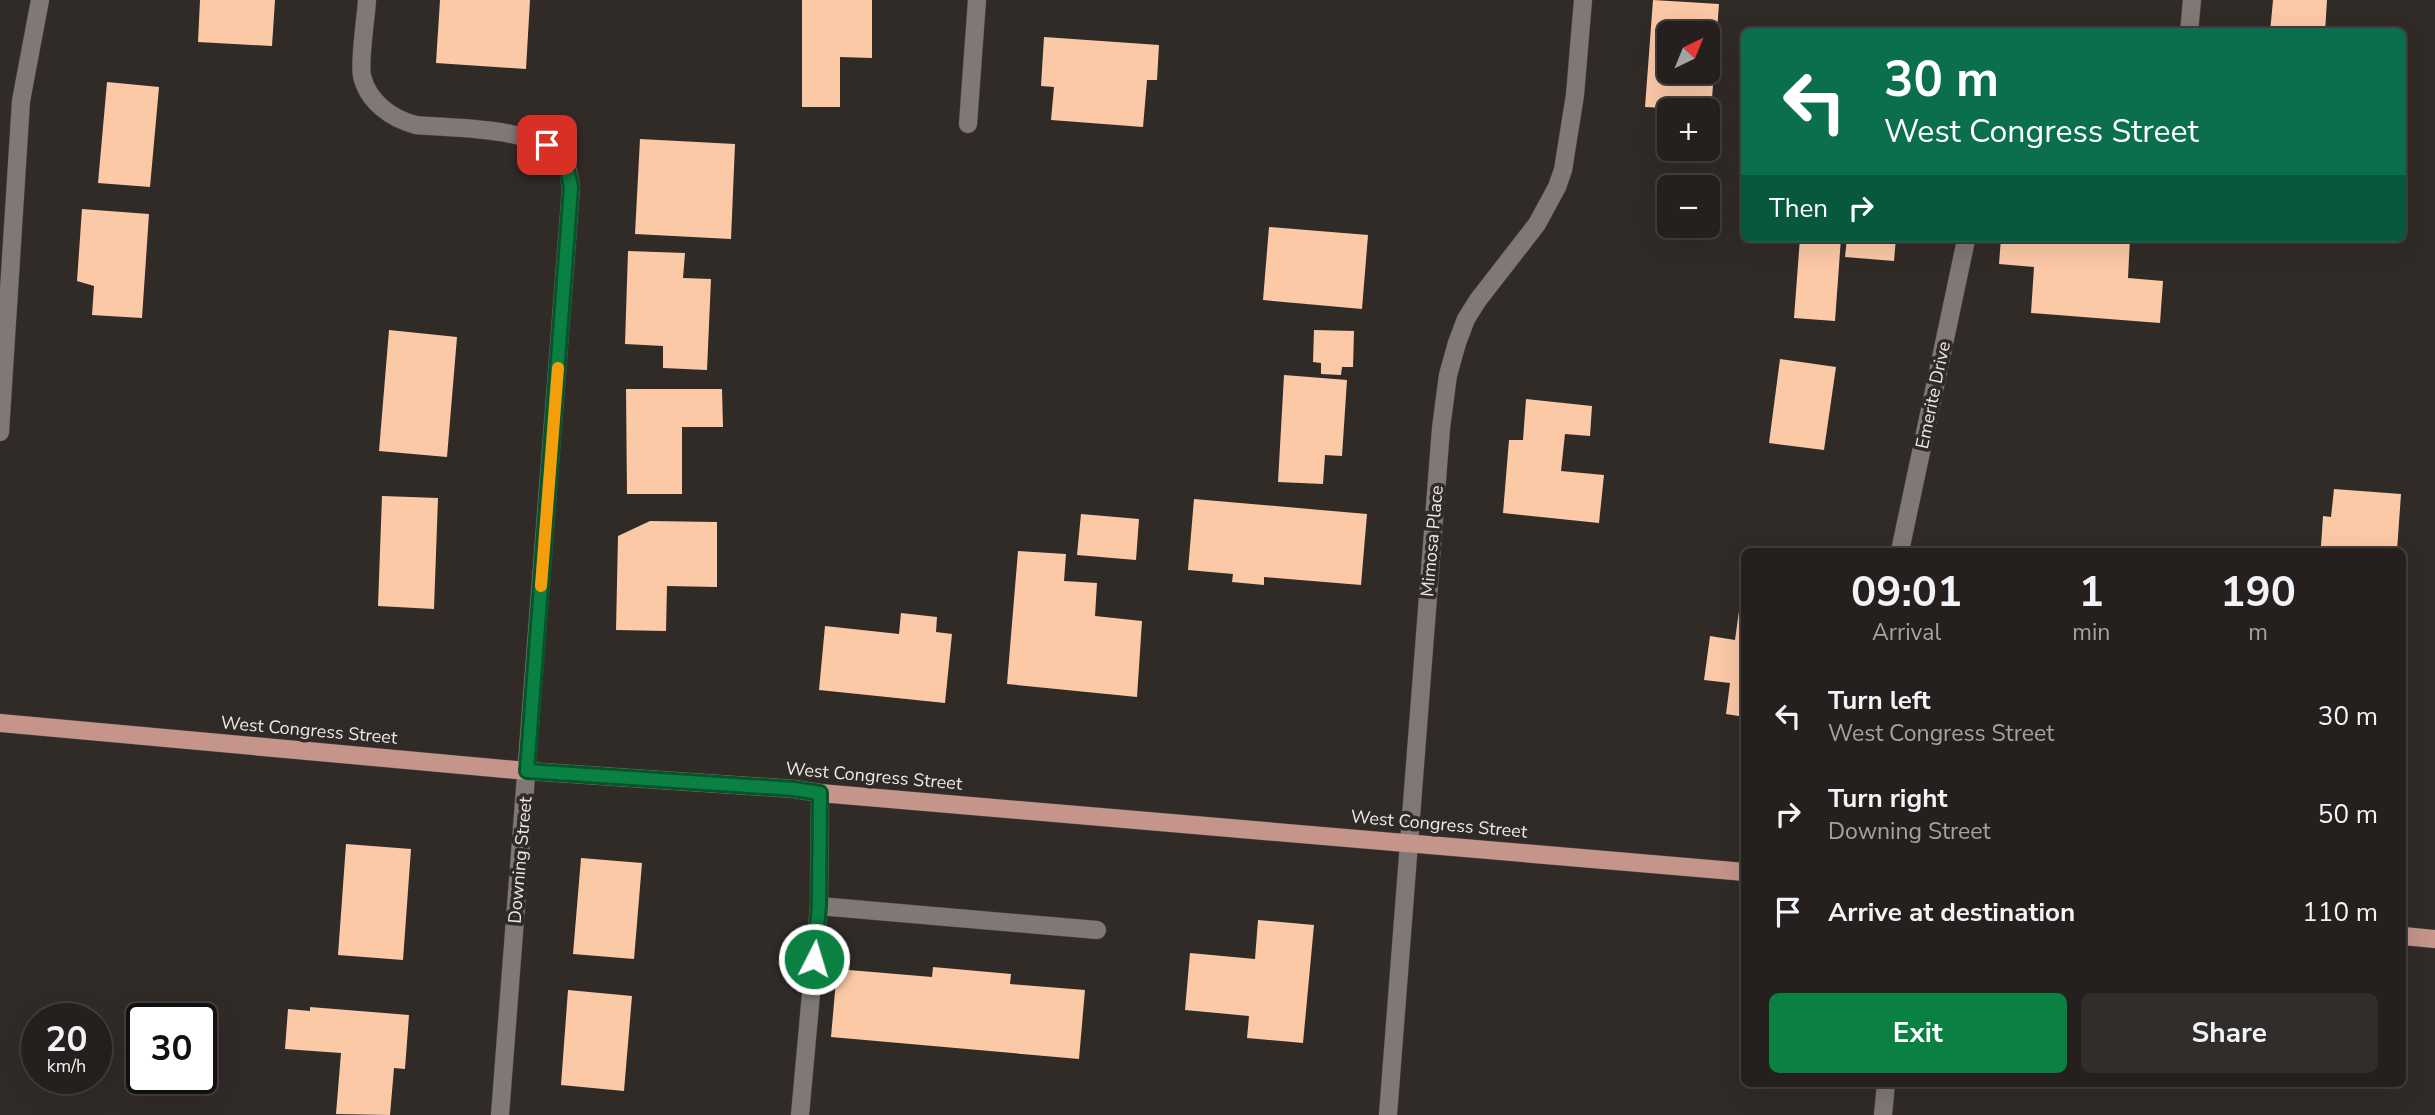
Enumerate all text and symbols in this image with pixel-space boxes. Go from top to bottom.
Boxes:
north arrow [1657,21,1720,84]
map controls [1657,21,1720,238]
text: 30 m [1884,46,1999,113]
icon: left [1769,56,1860,147]
button: + [1657,98,1720,161]
text: West Congress Street [1884,110,2199,153]
pin [517,115,577,175]
icon: arrive [528,126,566,164]
button: − [1657,175,1720,238]
icon: right [1842,189,1880,227]
text: Then [1769,191,1828,226]
street label: Emerite Drive [1910,339,1956,451]
street label: Mimosa Place [1415,484,1449,598]
text: 09:01 [1851,564,1962,621]
text: 1 [2079,564,2104,621]
text: 190 [2220,564,2296,621]
text: Arrival [1872,617,1941,648]
text: min [2072,617,2110,648]
text: m [2248,617,2268,648]
text: Turn left [1828,683,1931,718]
icon: left [1769,697,1807,735]
text: 30 m [2318,699,2378,734]
street label: West Congress Street [220,710,399,750]
text: West Congress Street [1828,718,2054,749]
street label: West Congress Street [785,756,964,796]
text: Turn right [1828,781,1947,816]
street label: Downing Street [502,795,538,924]
icon: right [1769,795,1807,833]
text: 50 m [2318,797,2378,832]
street label: West Congress Street [1350,804,1529,844]
text: Downing Street [1828,816,1991,847]
icon: arrive [1769,893,1807,931]
text: Arrive at destination [1828,895,2075,930]
text: 110 m [2302,895,2378,930]
position arrow [777,922,851,996]
button: Exit [1769,993,2067,1073]
button: Share [2081,993,2378,1073]
speed limit sign: 30 [126,1003,217,1094]
text: 20 [45,1016,88,1063]
text: km/h [47,1054,86,1078]

